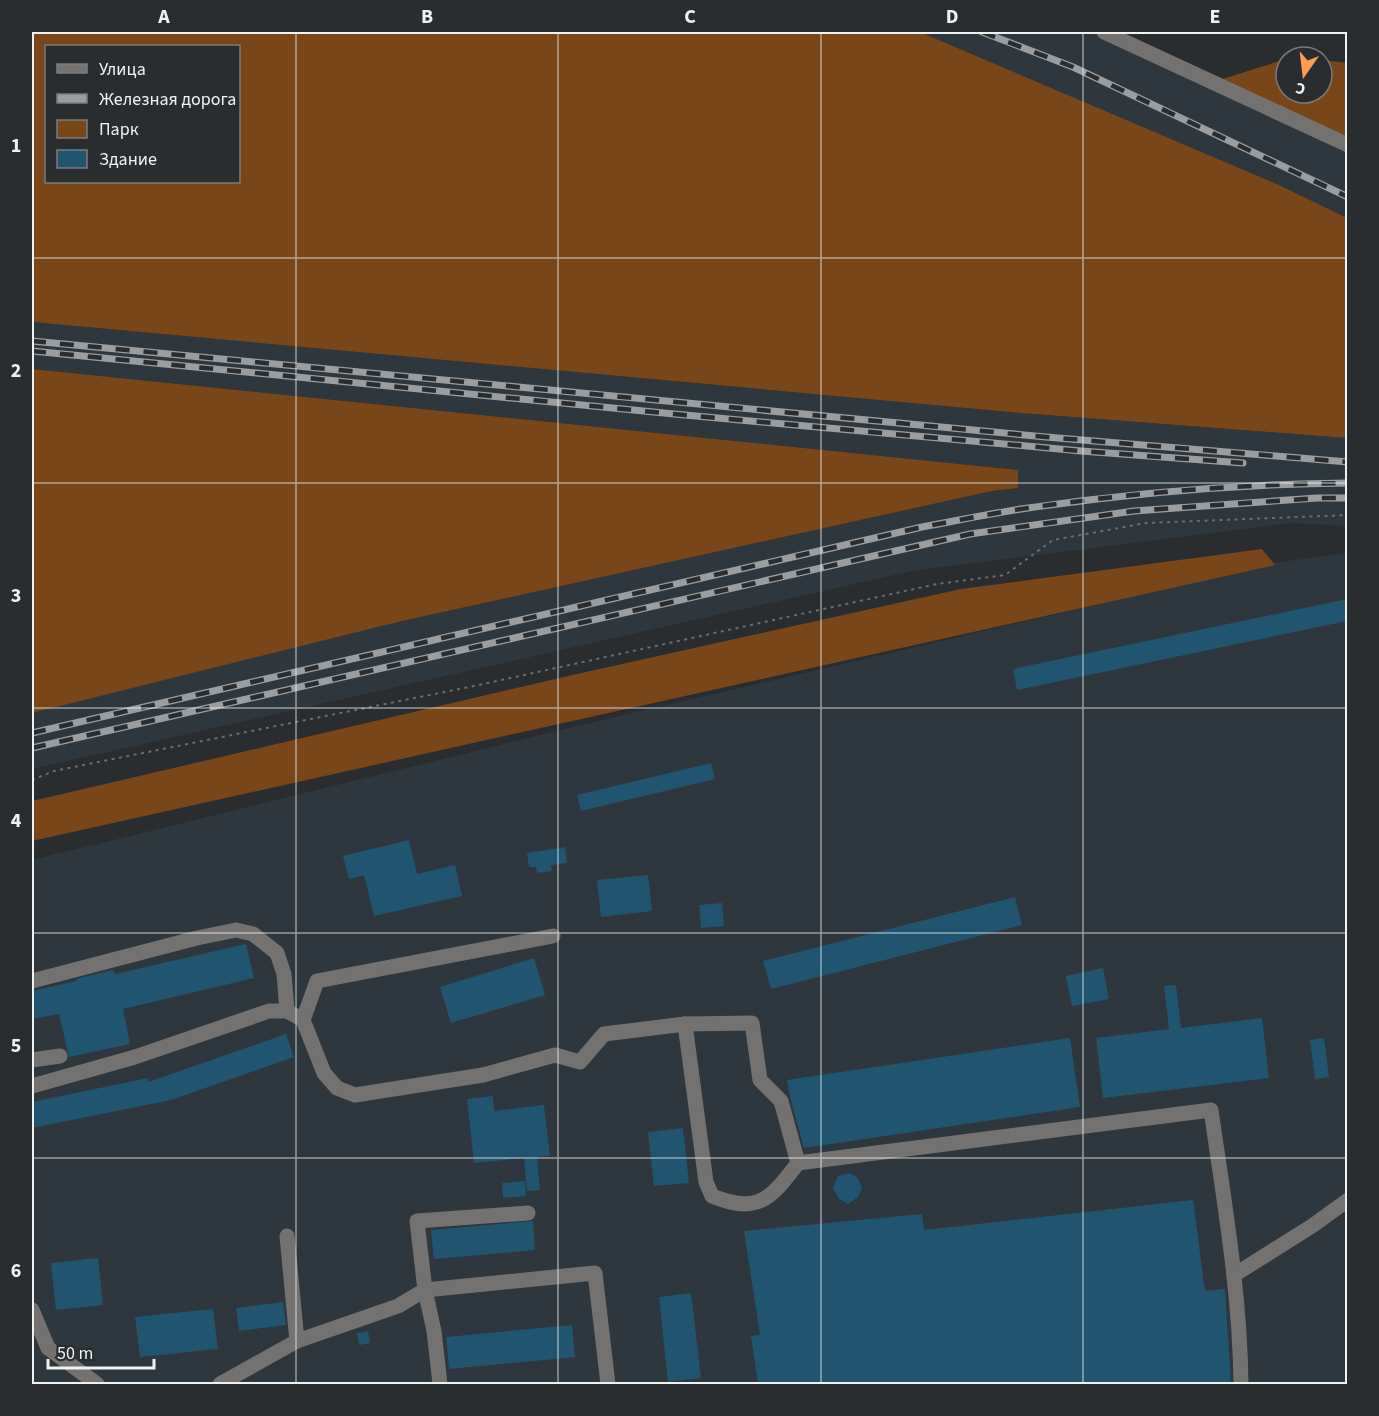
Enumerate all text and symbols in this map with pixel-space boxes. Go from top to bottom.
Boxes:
text: A [157,3,170,31]
text: B [421,3,433,31]
text: C [684,3,696,31]
text: D [946,3,958,31]
text: E [1210,3,1220,31]
legend [45,45,240,183]
north arrow [1274,45,1334,105]
text: Улица [99,57,146,82]
text: С [1293,77,1308,100]
text: Железная дорога [99,87,236,112]
text: Парк [99,117,139,142]
text: 1 [11,132,21,160]
text: Здание [99,147,157,172]
text: 2 [11,357,21,385]
text: 3 [11,582,21,610]
text: 4 [11,807,22,835]
text: 5 [11,1032,21,1060]
text: 6 [11,1257,21,1285]
scale bar [48,1332,154,1370]
text: 50 m [57,1341,93,1366]

